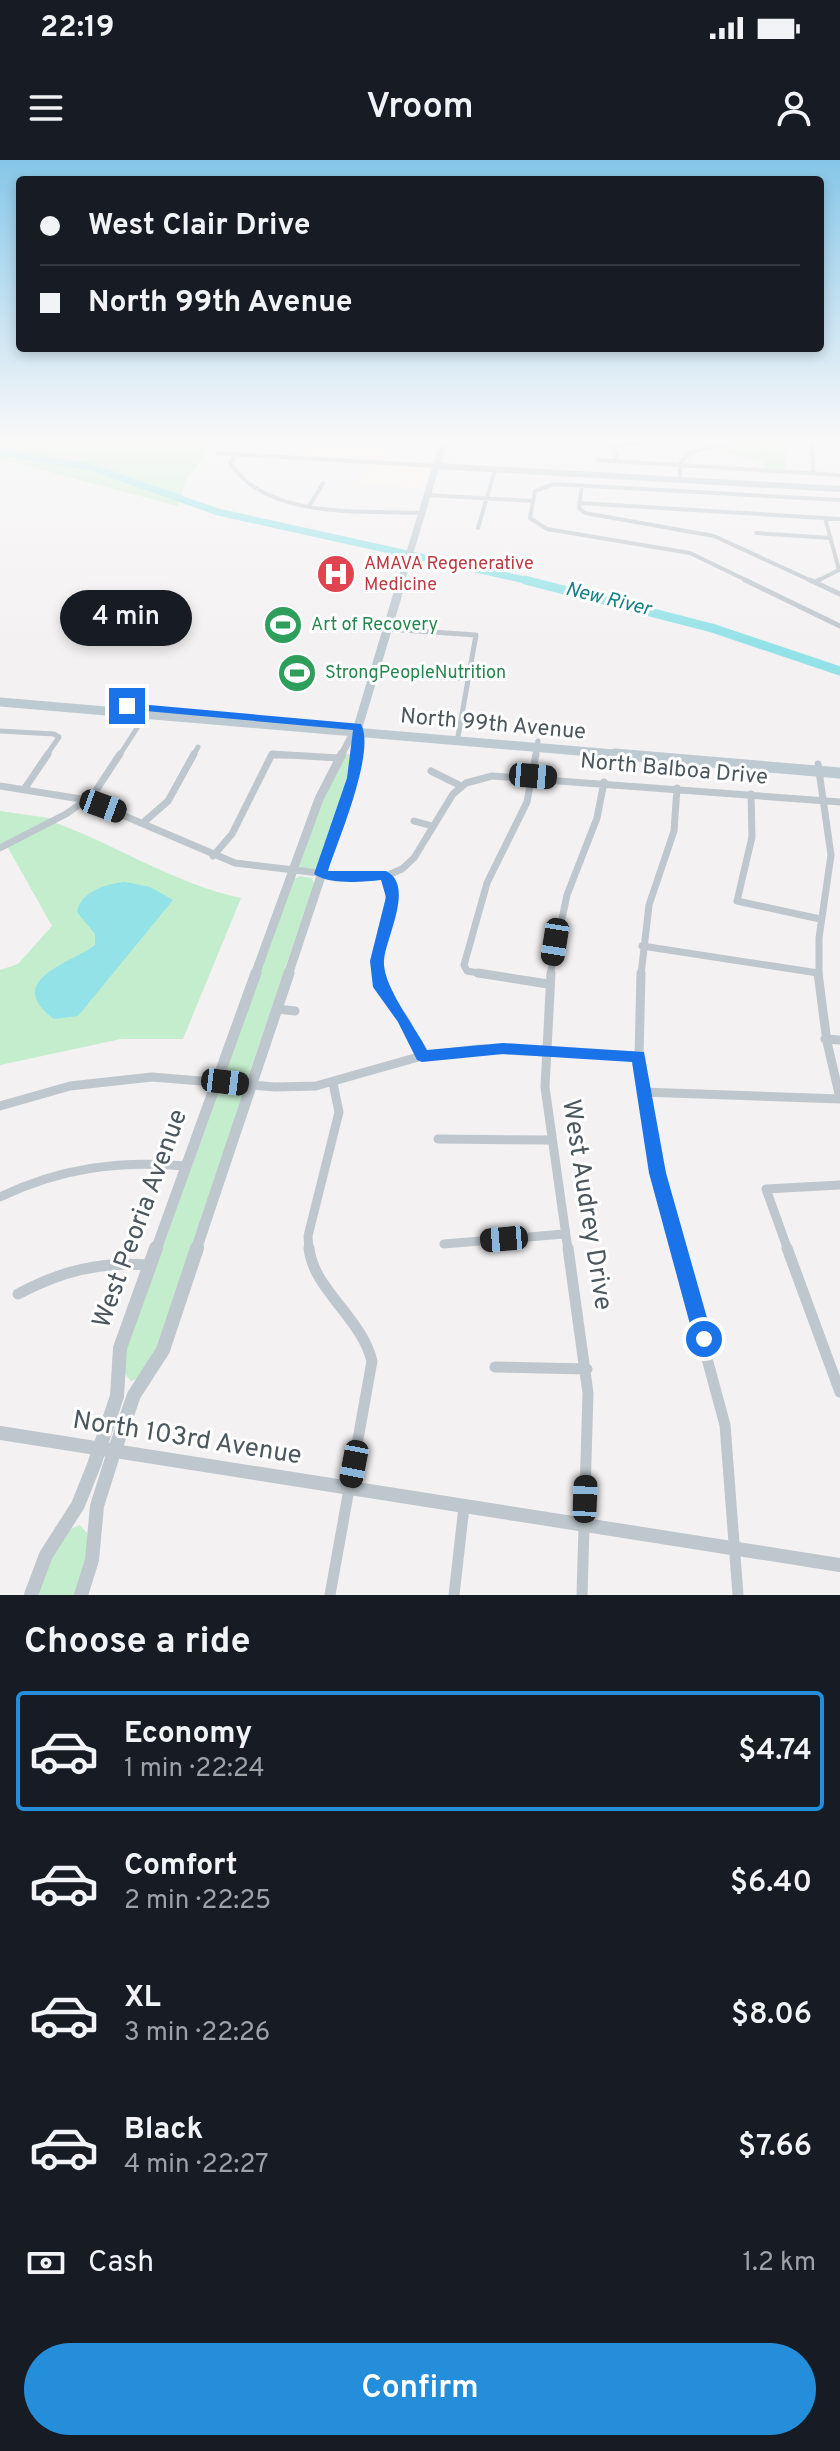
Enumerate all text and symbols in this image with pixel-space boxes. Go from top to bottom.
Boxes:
text: 22:19 [40,10,114,47]
text: Vroom [366,85,474,131]
icon: menu [24,86,68,130]
icon: person [772,86,816,130]
text: West Clair Drive [88,208,310,245]
text: North 99th Avenue [88,285,352,322]
hospital icon: AMAVA Regenerative Medicine [315,553,357,595]
place label: AMAVA Regenerative Medicine [364,553,534,597]
water label: New River [563,577,655,624]
callout: 4 min [61,590,193,646]
text: 4 min [92,601,160,634]
sports icon: Art of Recovery [262,604,304,646]
place label: Art of Recovery [311,614,438,637]
sports icon: StrongPeopleNutrition [276,652,318,694]
place label: StrongPeopleNutrition [325,662,506,685]
route end [109,688,145,724]
street label: North 99th Avenue [399,703,587,747]
street label: North Balboa Drive [579,748,769,792]
car [508,762,558,790]
car [76,787,130,825]
car [539,916,571,968]
car [200,1067,250,1097]
street label: West Audrey Drive [553,1097,619,1313]
street label: West Peoria Avenue [86,1105,196,1333]
car [479,1225,529,1253]
route start [686,1321,722,1357]
street label: North 103rd Avenue [70,1405,304,1473]
car [338,1438,370,1490]
car [572,1475,598,1523]
text: Choose a ride [24,1620,250,1666]
icon: car [28,1715,100,1787]
text: Economy [124,1716,252,1753]
text: $4.74 [738,1733,812,1770]
text: 1 min · 22:24 [124,1753,265,1786]
icon: car [28,1847,100,1919]
text: Comfort [124,1848,237,1885]
text: $6.40 [730,1865,812,1902]
text: 2 min · 22:25 [124,1885,271,1918]
icon: car [28,1979,100,2051]
text: XL [124,1980,161,2017]
text: $8.06 [731,1997,812,2034]
text: 3 min · 22:26 [124,2017,270,2050]
icon: car [28,2111,100,2183]
text: Black [124,2112,203,2149]
text: $7.66 [738,2129,812,2166]
text: 4 min · 22:27 [124,2149,269,2182]
icon: cash [24,2241,68,2285]
text: Cash [88,2245,154,2282]
text: 1.2 km [743,2247,816,2280]
button: Confirm [24,2343,816,2435]

